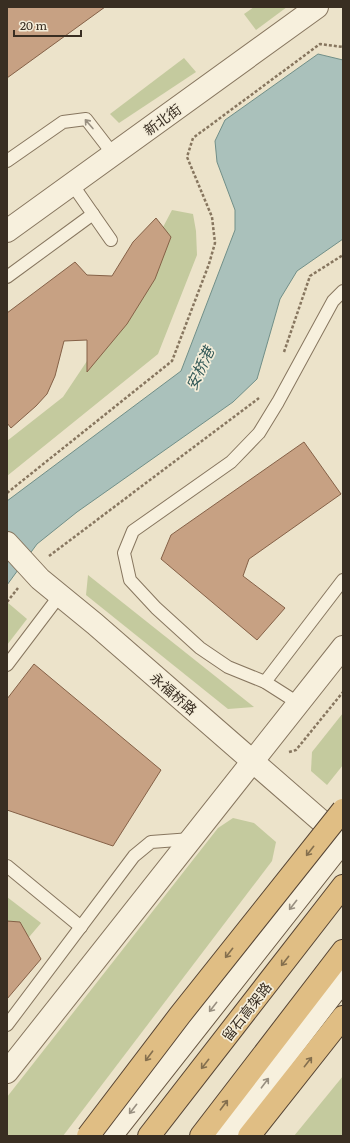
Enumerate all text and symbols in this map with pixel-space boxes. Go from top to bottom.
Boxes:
scale bar [14,12,81,38]
text: 20 m [20,16,47,34]
street label: 新北街 [139,99,185,139]
one-way arrow [85,119,94,129]
water label: 安桥港 [179,341,220,393]
street label: 永福桥路 [146,667,202,719]
one-way arrow [306,846,314,857]
one-way arrow [289,899,297,910]
one-way arrow [225,947,234,958]
one-way arrow [281,955,289,966]
street label: 留石高架路 [217,977,275,1045]
one-way arrow [209,1001,217,1012]
one-way arrow [145,1050,154,1061]
one-way arrow [304,1056,312,1067]
one-way arrow [201,1058,209,1069]
one-way arrow [260,1077,269,1088]
one-way arrow [220,1100,229,1111]
one-way arrow [128,1104,137,1115]

